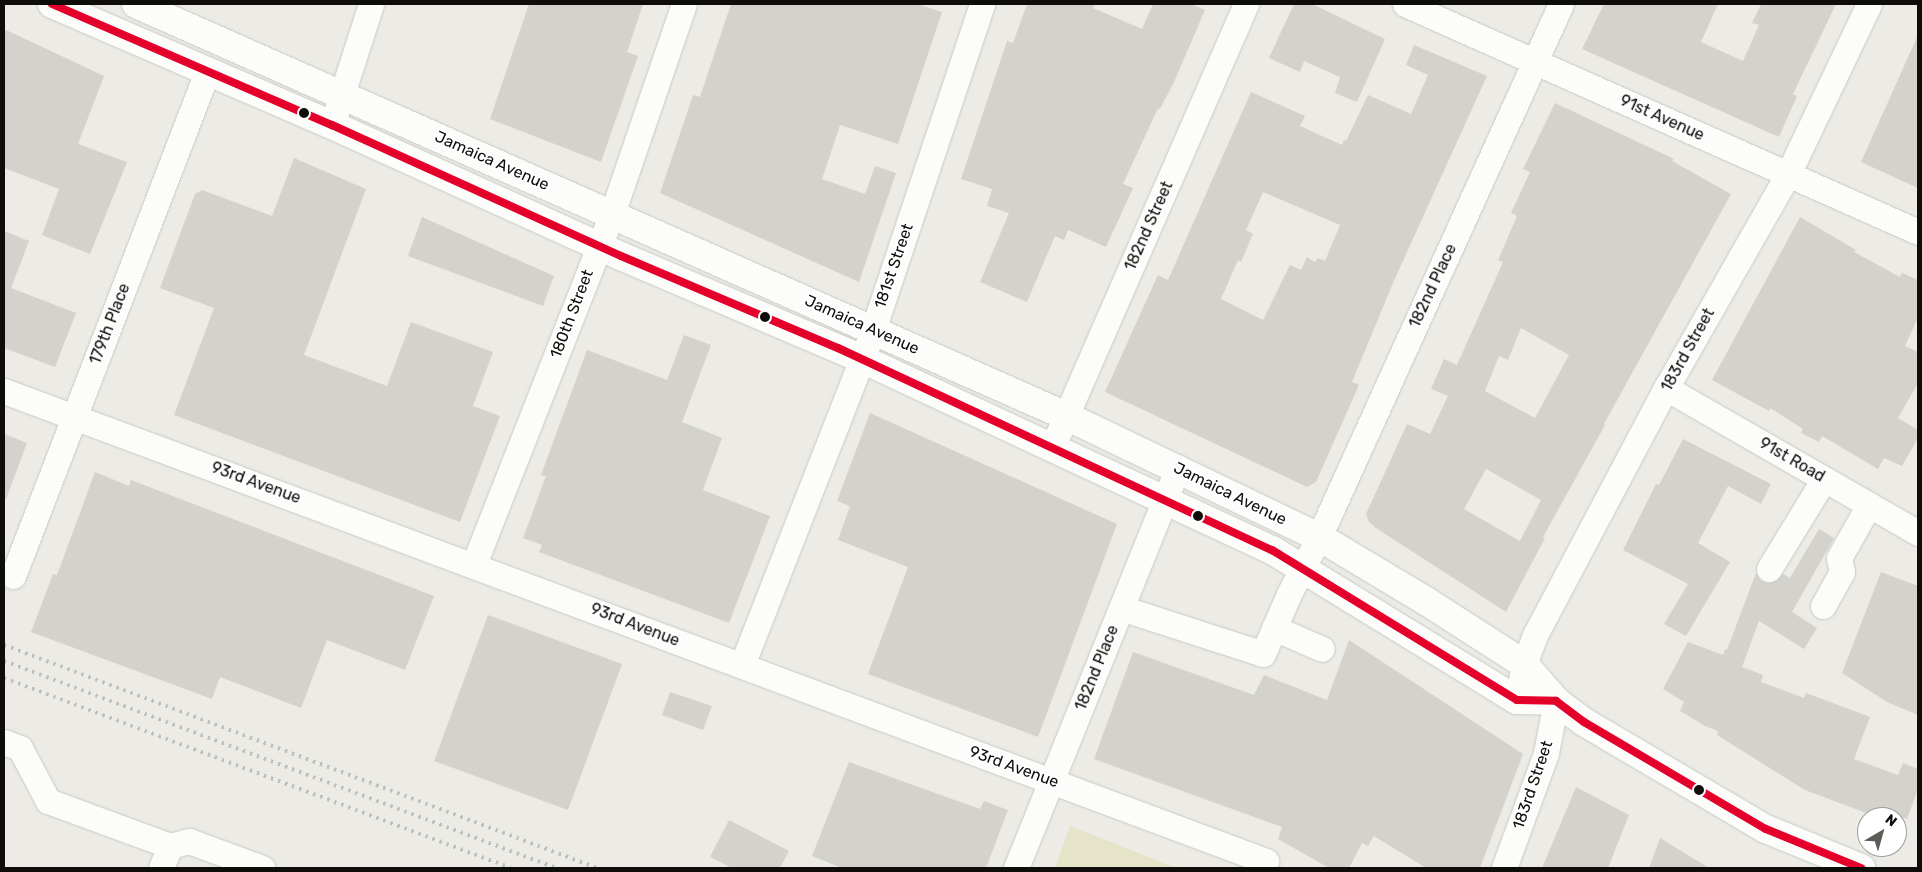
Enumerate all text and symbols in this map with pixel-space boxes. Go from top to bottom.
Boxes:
street label: 91st Avenue [1617,91,1707,145]
unlabelled marker [299,108,309,118]
street label: Jamaica Avenue [432,127,552,195]
street label: 182nd Street [1121,178,1177,274]
street label: 181st Street [871,221,917,311]
street label: 182nd Place [1405,241,1461,331]
street label: 180th Street [546,267,598,361]
street label: 179th Place [86,281,134,367]
street label: Jamaica Avenue [802,291,922,359]
street label: 183rd Street [1657,305,1719,395]
unlabelled marker [760,312,770,322]
street label: 91st Road [1756,434,1828,486]
street label: 93rd Avenue [208,458,304,508]
street label: Jamaica Avenue [1170,458,1290,530]
unlabelled marker [1193,511,1203,521]
street label: 93rd Avenue [588,599,682,651]
street label: 182nd Place [1071,623,1123,713]
street label: 183rd Street [1509,738,1557,832]
street label: 93rd Avenue [966,742,1062,792]
unlabelled marker [1694,785,1704,795]
north arrow [1857,807,1907,857]
text: N [1882,811,1900,830]

